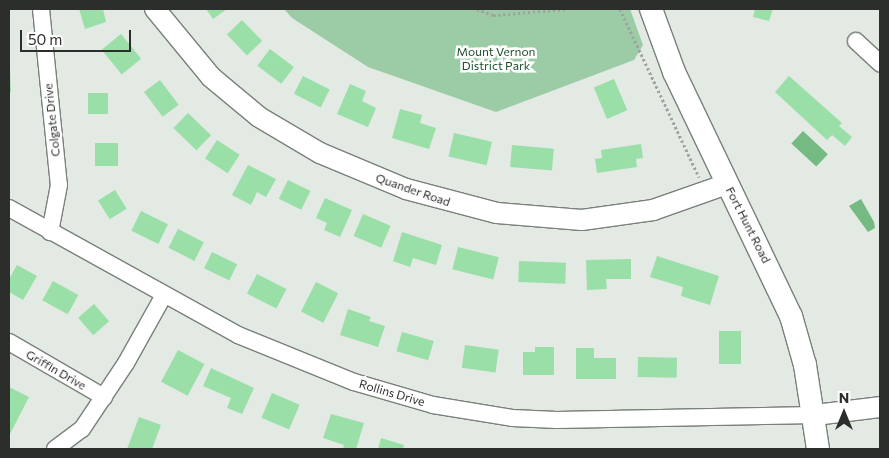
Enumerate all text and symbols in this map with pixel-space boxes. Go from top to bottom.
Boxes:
scale bar [22,20,134,52]
text: 50 m [28,30,62,48]
park label: Mount Vernon District Park [457,45,535,73]
street label: Colgate Drive [41,83,63,157]
street label: Quander Road [374,170,452,210]
street label: Fort Hunt Road [723,184,773,266]
street label: Griffin Drive [23,347,89,393]
street label: Rollins Drive [358,377,426,409]
north arrow [819,388,869,438]
text: N [839,389,849,406]

